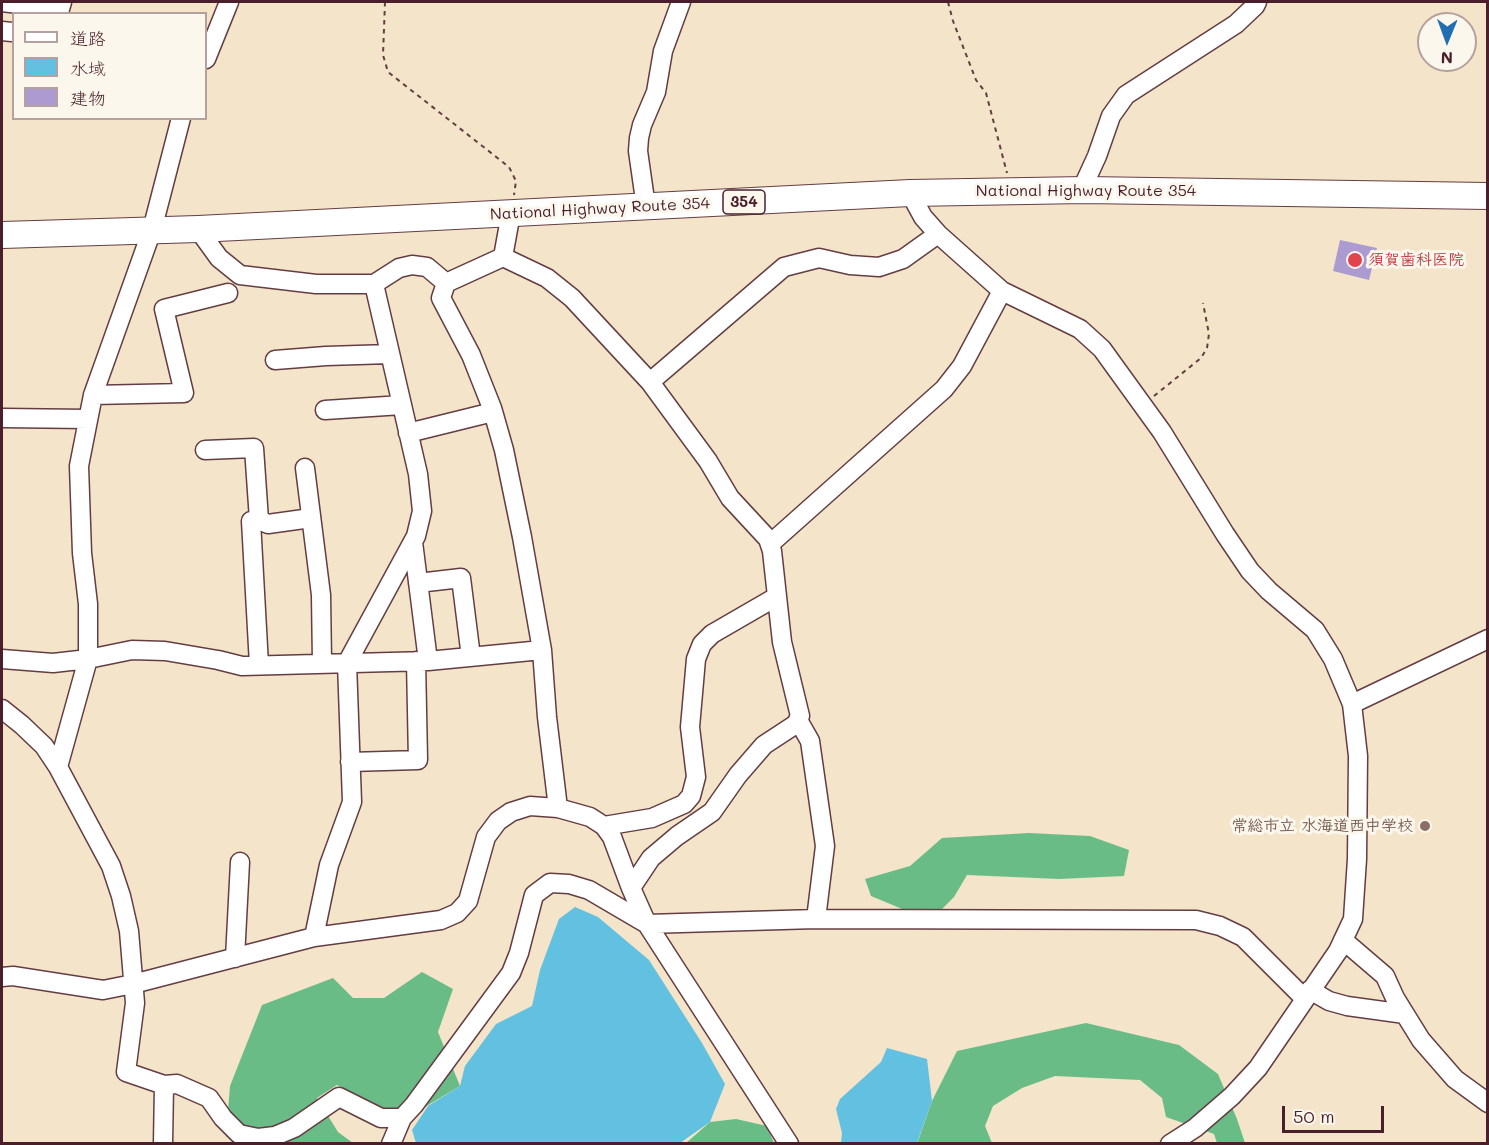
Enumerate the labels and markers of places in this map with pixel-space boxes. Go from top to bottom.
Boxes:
place label: 須賀歯科医院 [1368,250,1464,270]
marker: 須賀歯科医院 [1346,251,1364,269]
place label: 常総市立 水海道西中学校 [1231,816,1413,836]
marker: 常総市立 水海道西中学校 [1418,819,1432,833]

